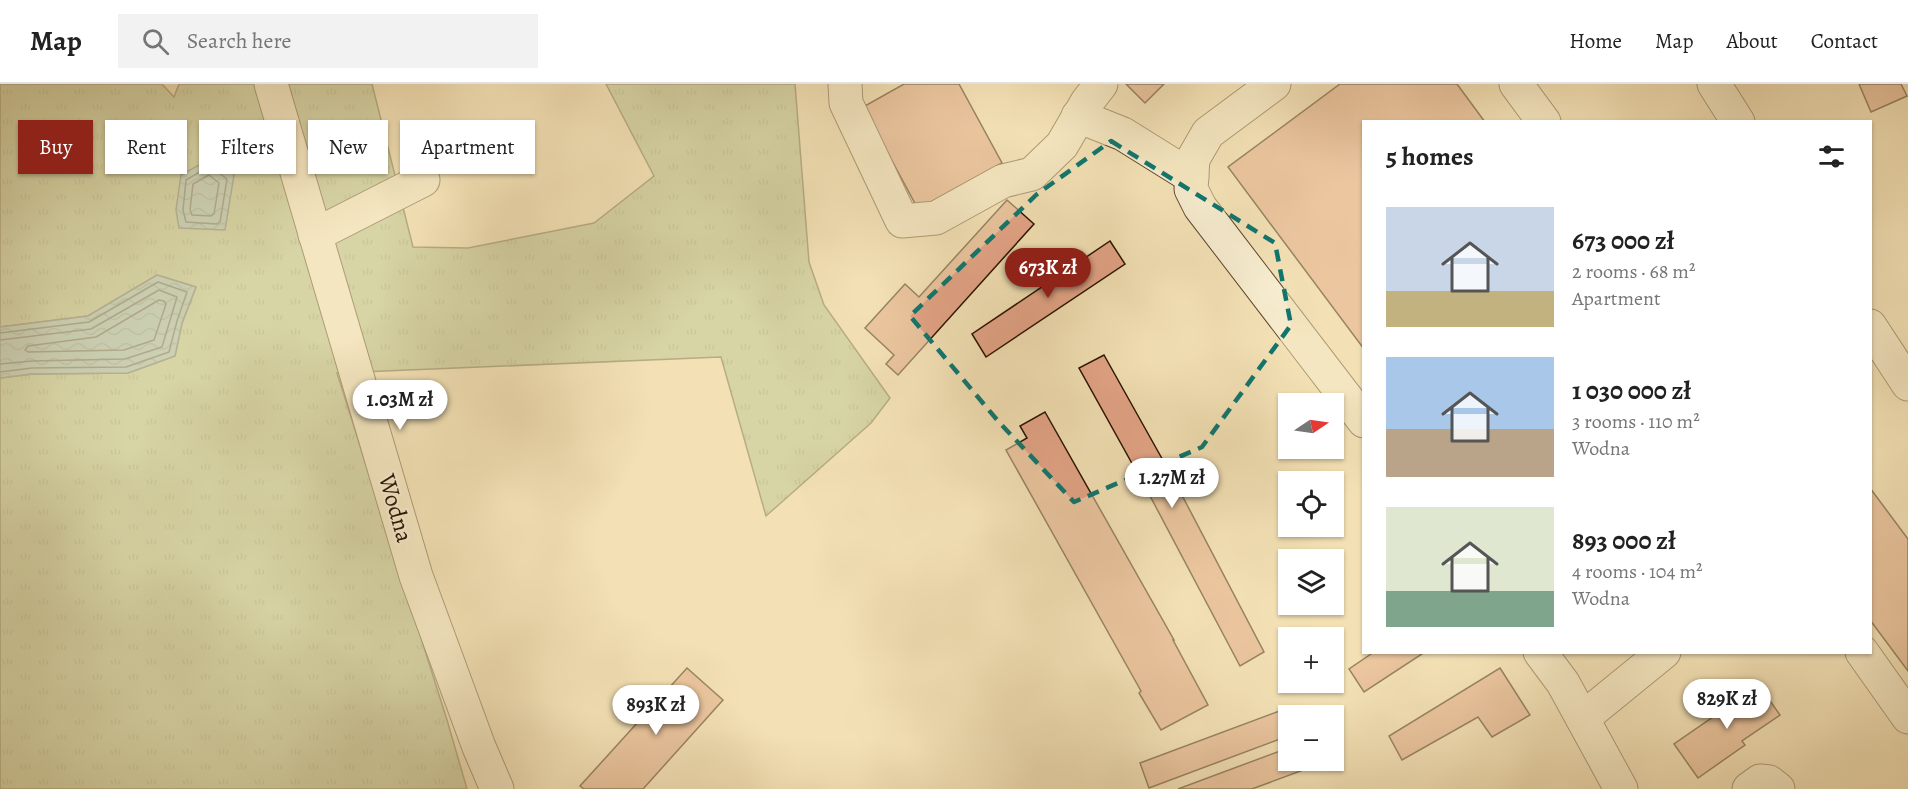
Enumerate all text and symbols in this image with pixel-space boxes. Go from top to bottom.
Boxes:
search box [118,14,538,68]
text: Map [30,22,82,60]
icon: search [139,25,172,58]
text: Search here [187,26,291,56]
text: Home [1569,27,1622,55]
text: Map [1655,27,1693,55]
text: About [1726,27,1778,55]
text: Contact [1811,27,1878,55]
chip: Buy [18,120,93,174]
chip: Rent [105,120,187,174]
chip: Filters [199,120,296,174]
chip: New [308,120,388,174]
chip: Apartment [400,120,535,174]
text: 5 homes [1386,139,1474,174]
icon: filters [1815,140,1848,173]
text: 673 000 zł [1572,223,1675,258]
icon: home [1434,231,1506,303]
pin: 673K zł [993,248,1103,299]
text: 673K zł [1019,254,1077,281]
text: 2 rooms · 68 m² [1572,258,1696,285]
text: Apartment [1572,285,1661,312]
text: 1 030 000 zł [1572,373,1691,408]
pin: 1.03M zł [338,380,462,431]
icon: home [1434,381,1506,453]
text: 1.03M zł [367,386,433,413]
north arrow [1278,393,1344,459]
map controls [1278,393,1344,771]
text: 3 rooms · 110 m² [1572,408,1700,435]
text: Wodna [1572,435,1630,462]
pin: 1.27M zł [1110,458,1234,509]
text: 1.27M zł [1139,464,1205,491]
street label: Wodna [371,469,421,547]
button: locate [1278,471,1344,537]
text: 893 000 zł [1572,523,1676,558]
icon: home [1434,531,1506,603]
button: layers [1278,549,1344,615]
text: 4 rooms · 104 m² [1572,558,1703,585]
text: Wodna [1572,585,1630,612]
button: + [1278,627,1344,693]
pin: 829K zł [1672,679,1782,730]
pin: 893K zł [601,685,711,736]
text: 829K zł [1697,685,1757,712]
text: 893K zł [626,691,686,718]
button: − [1278,705,1344,771]

